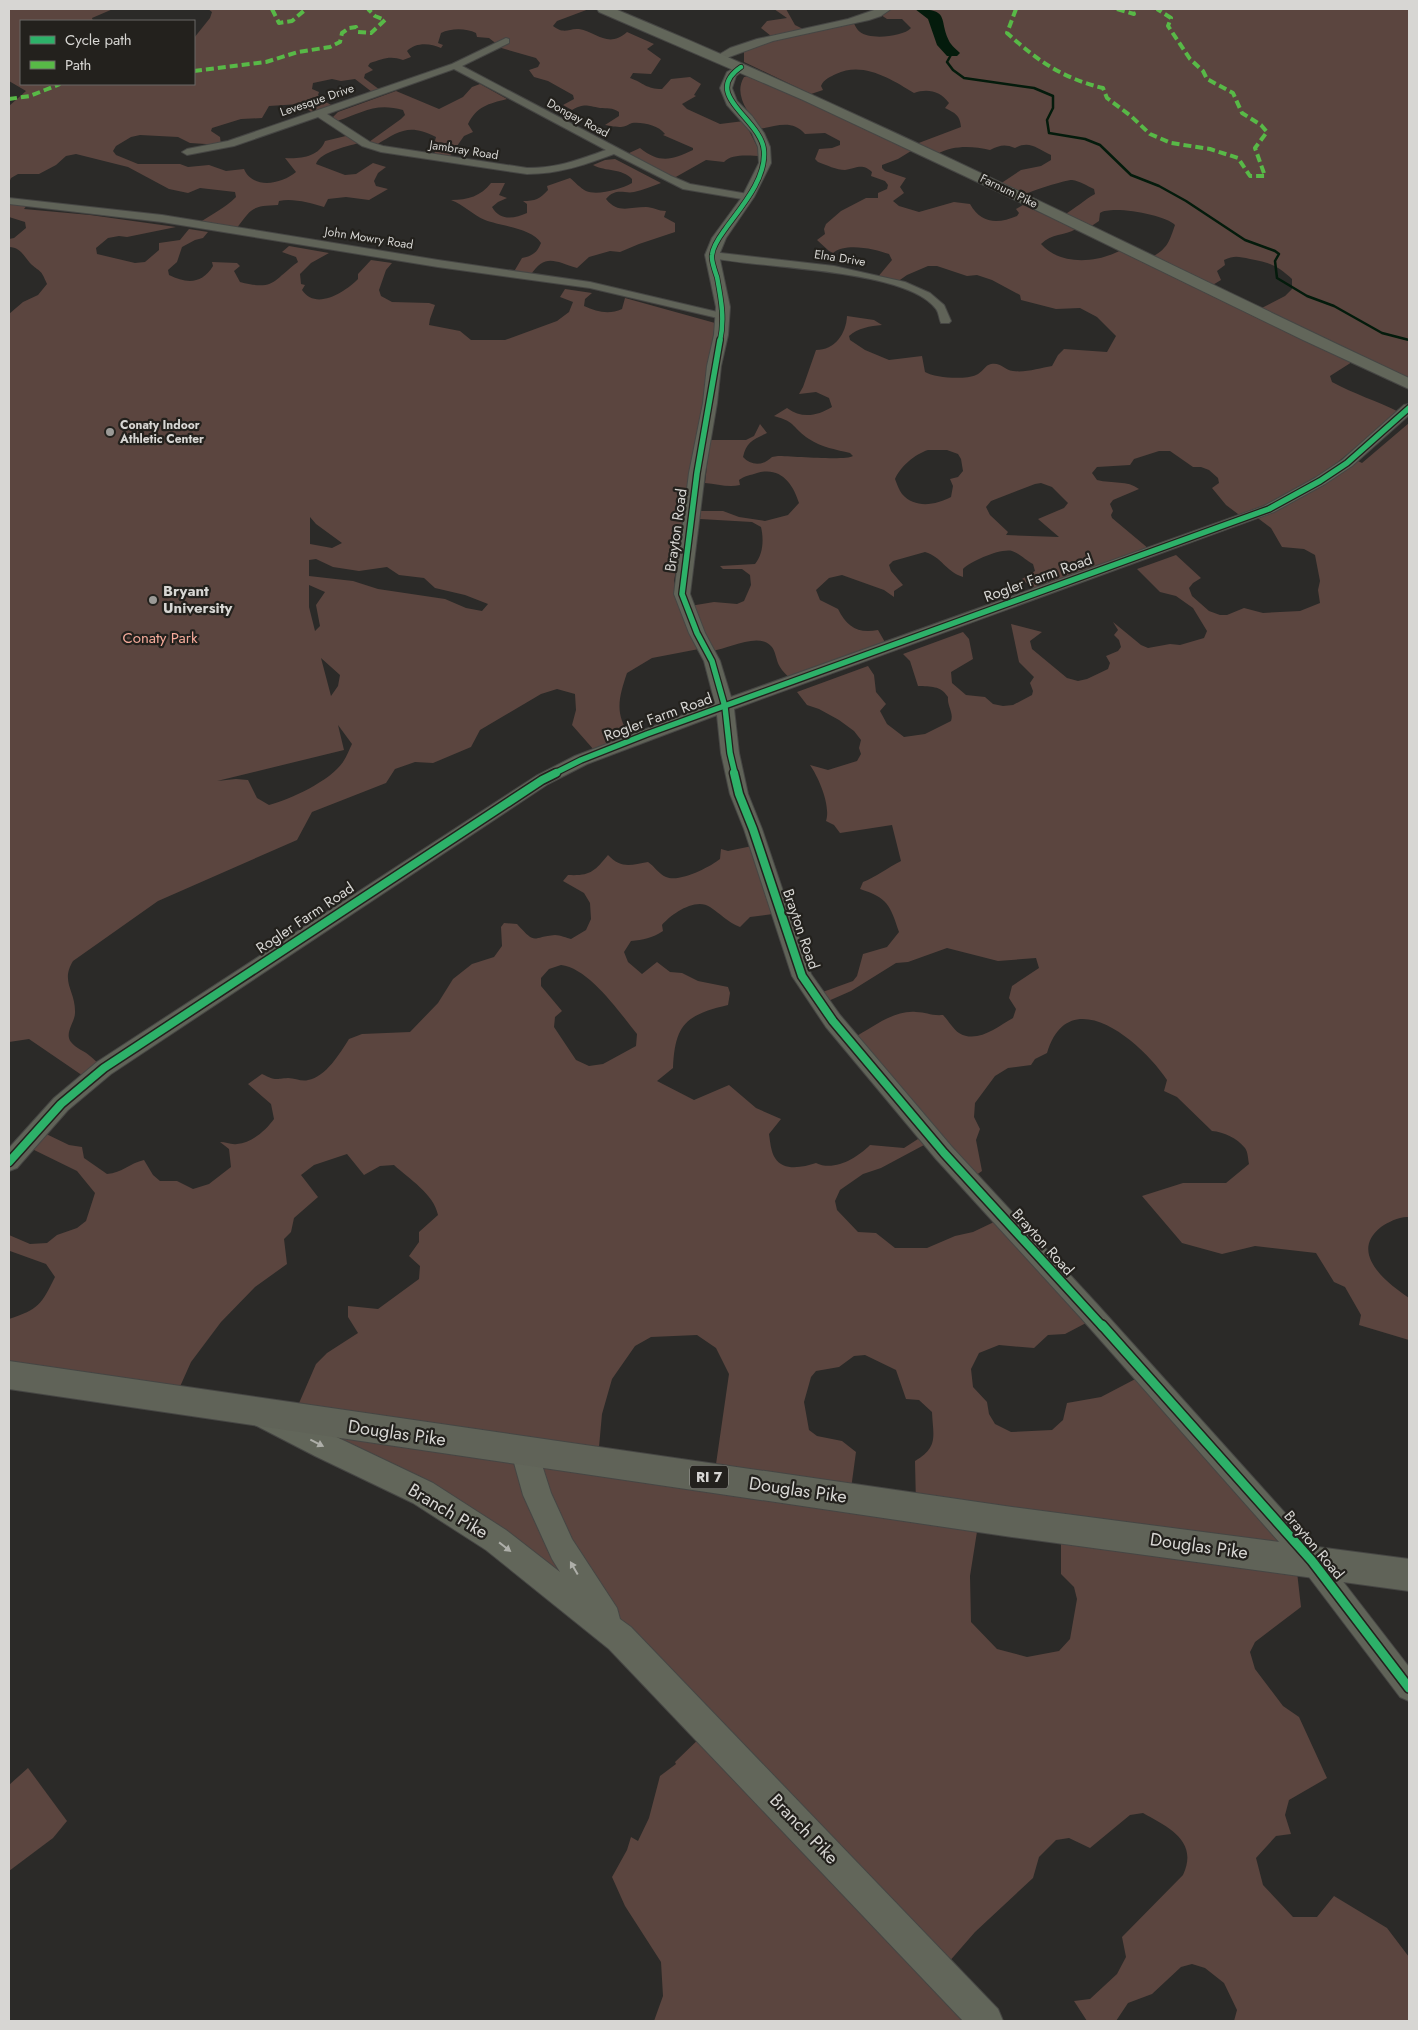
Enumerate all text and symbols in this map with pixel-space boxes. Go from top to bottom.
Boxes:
legend [20,20,195,85]
text: Cycle path [65,29,132,51]
text: Path [65,54,91,76]
street label: Levesque Drive [278,79,356,121]
street label: Dongay Road [544,94,612,142]
street label: Jambray Road [426,135,500,164]
street label: Farnum Pike [977,169,1041,213]
street label: John Mowry Road [322,222,414,254]
street label: Elna Drive [813,245,867,271]
place label: Conaty Indoor Athletic Center [119,416,204,448]
marker: Conaty Indoor Athletic Center [104,426,116,438]
street label: Brayton Road [659,487,693,573]
street label: Rogler Farm Road [981,548,1095,608]
place label: Bryant University [163,580,232,619]
marker: Bryant University [147,594,159,606]
park label: Conaty Park [123,627,198,649]
street label: Rogler Farm Road [601,687,715,747]
street label: Rogler Farm Road [252,877,358,959]
street label: Brayton Road [777,886,825,972]
street label: Brayton Road [1007,1204,1079,1280]
street label: Douglas Pike [346,1413,448,1453]
one-way arrow [310,1439,324,1447]
road number: RI 7 [690,1465,728,1488]
street label: Douglas Pike [747,1470,849,1510]
street label: Branch Pike [403,1477,493,1545]
street label: Brayton Road [1279,1506,1349,1584]
street label: Douglas Pike [1148,1526,1250,1566]
one-way arrow [498,1542,512,1552]
one-way arrow [570,1561,579,1574]
street label: Branch Pike [764,1788,844,1870]

